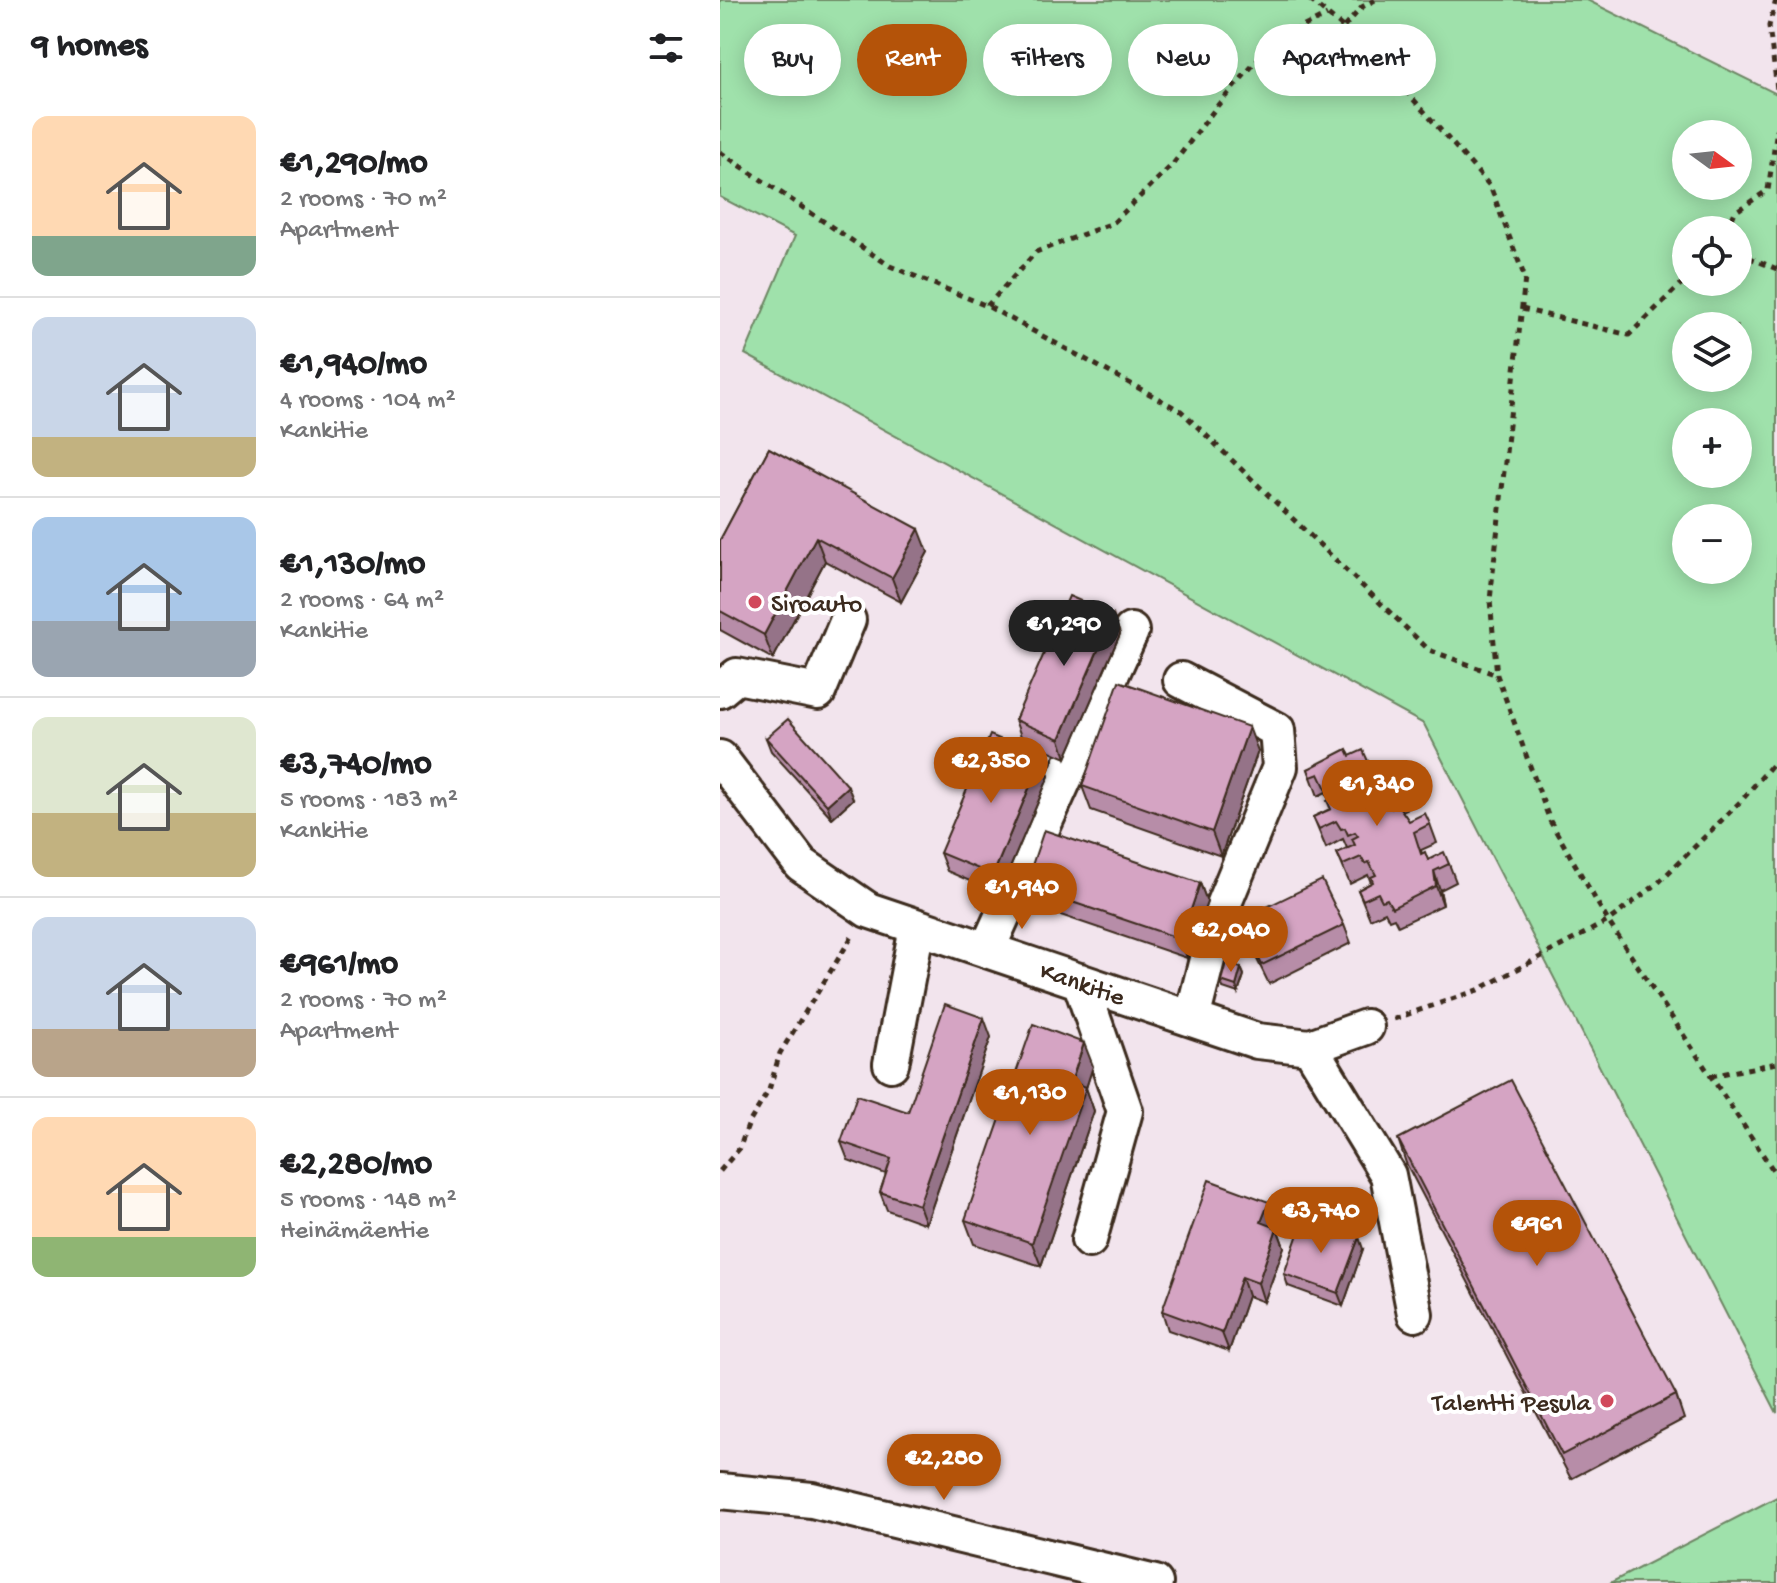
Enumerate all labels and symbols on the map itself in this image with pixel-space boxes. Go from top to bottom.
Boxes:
north arrow [1672,120,1752,200]
place label: Siroauto [771,591,862,622]
marker: Siroauto [746,593,764,611]
pin: €1,290 [999,600,1129,668]
pin: €2,350 [926,737,1056,805]
pin: €1,340 [1312,760,1442,828]
pin: €1,940 [957,863,1087,931]
pin: €2,040 [1166,906,1296,974]
street label: Kankitie [1035,957,1129,1015]
pin: €1,130 [965,1069,1095,1137]
pin: €3,740 [1256,1187,1386,1255]
pin: €961 [1490,1200,1584,1268]
place label: Talentti Pesula [1430,1390,1593,1421]
marker: Talentti Pesula [1598,1392,1616,1410]
pin: €2,280 [879,1434,1009,1502]

